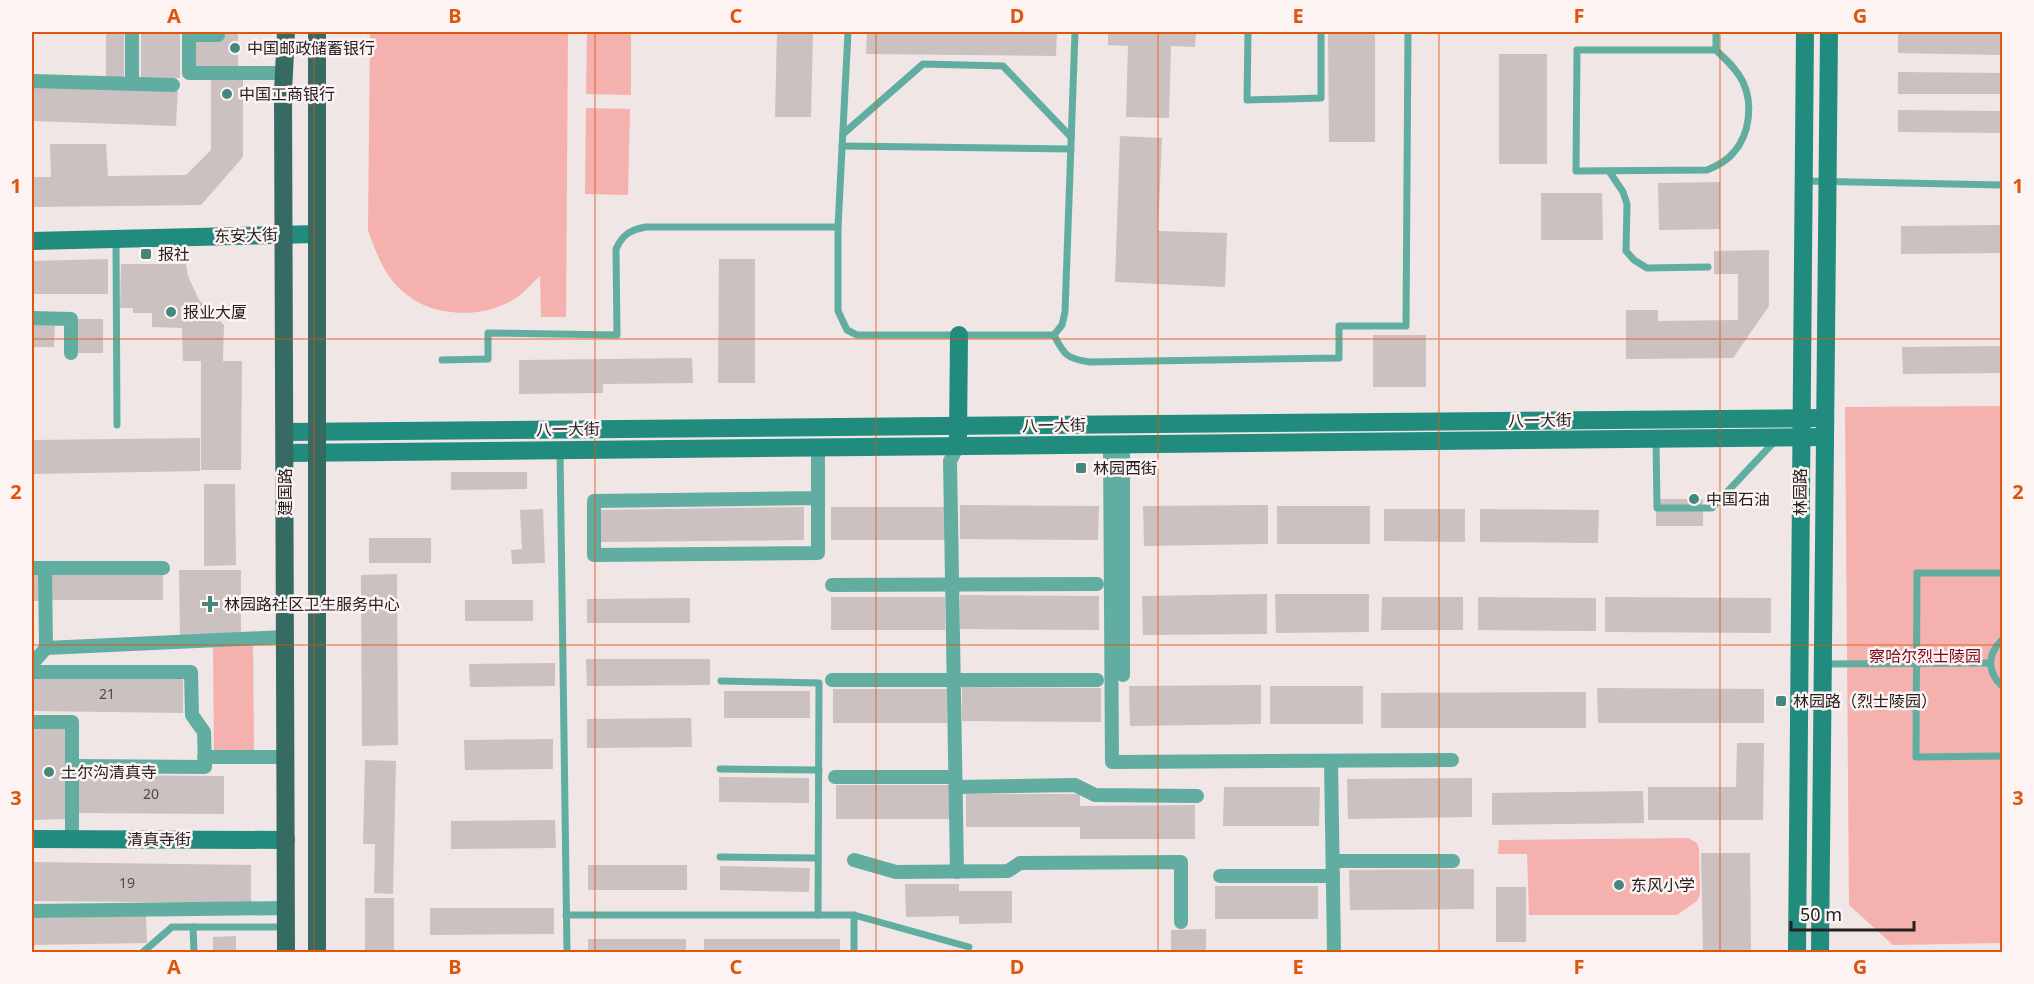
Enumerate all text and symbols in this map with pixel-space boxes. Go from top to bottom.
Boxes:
text: A [167,2,181,29]
text: B [448,2,462,29]
text: C [730,2,743,29]
text: D [1010,2,1024,29]
text: E [1292,2,1304,29]
text: F [1574,2,1584,29]
text: G [1853,2,1867,29]
place label: 中国邮政储蓄银行 [247,37,375,59]
marker: 中国邮政储蓄银行 [228,41,242,55]
place label: 中国工商银行 [239,83,335,105]
marker: 中国工商银行 [220,87,234,101]
text: 1 [10,172,22,199]
text: 1 [2012,172,2024,199]
street label: 东安大街 [214,223,278,247]
place label: 报社 [158,243,190,265]
marker: 报社 [139,247,153,261]
place label: 报业大厦 [183,301,247,323]
marker: 报业大厦 [164,305,178,319]
street label: 八一大街 [1508,408,1572,432]
street label: 八一大街 [1022,413,1086,437]
street label: 八一大街 [536,417,600,441]
place label: 林园西街 [1093,457,1157,479]
marker: 林园西街 [1074,461,1088,475]
street label: 建国路 [274,468,296,516]
street label: 林园路 [1789,468,1811,516]
text: 2 [10,478,22,505]
text: 2 [2012,478,2024,505]
place label: 中国石油 [1706,488,1770,510]
marker: 中国石油 [1687,492,1701,506]
place label: 林园路社区卫生服务中心 [224,593,400,615]
marker: 林园路社区卫生服务中心 [201,595,219,613]
park label: 察哈尔烈士陵园 [1869,645,1981,667]
house number: 21 [99,684,115,703]
place label: 林园路（烈士陵园） [1793,690,1937,712]
marker: 林园路（烈士陵园） [1774,694,1788,708]
place label: 土尔沟清真寺 [61,761,157,783]
marker: 土尔沟清真寺 [42,765,56,779]
text: 3 [10,784,22,811]
house number: 20 [143,784,159,803]
text: 3 [2012,784,2024,811]
street label: 清真寺街 [127,828,191,850]
house number: 19 [119,873,135,892]
place label: 东风小学 [1631,874,1695,896]
marker: 东风小学 [1612,878,1626,892]
scale bar [1791,894,1914,932]
text: 50 m [1800,902,1842,926]
text: A [167,953,181,980]
text: B [448,953,462,980]
text: C [730,953,743,980]
text: D [1010,953,1024,980]
text: E [1292,953,1304,980]
text: F [1574,953,1584,980]
text: G [1853,953,1867,980]

